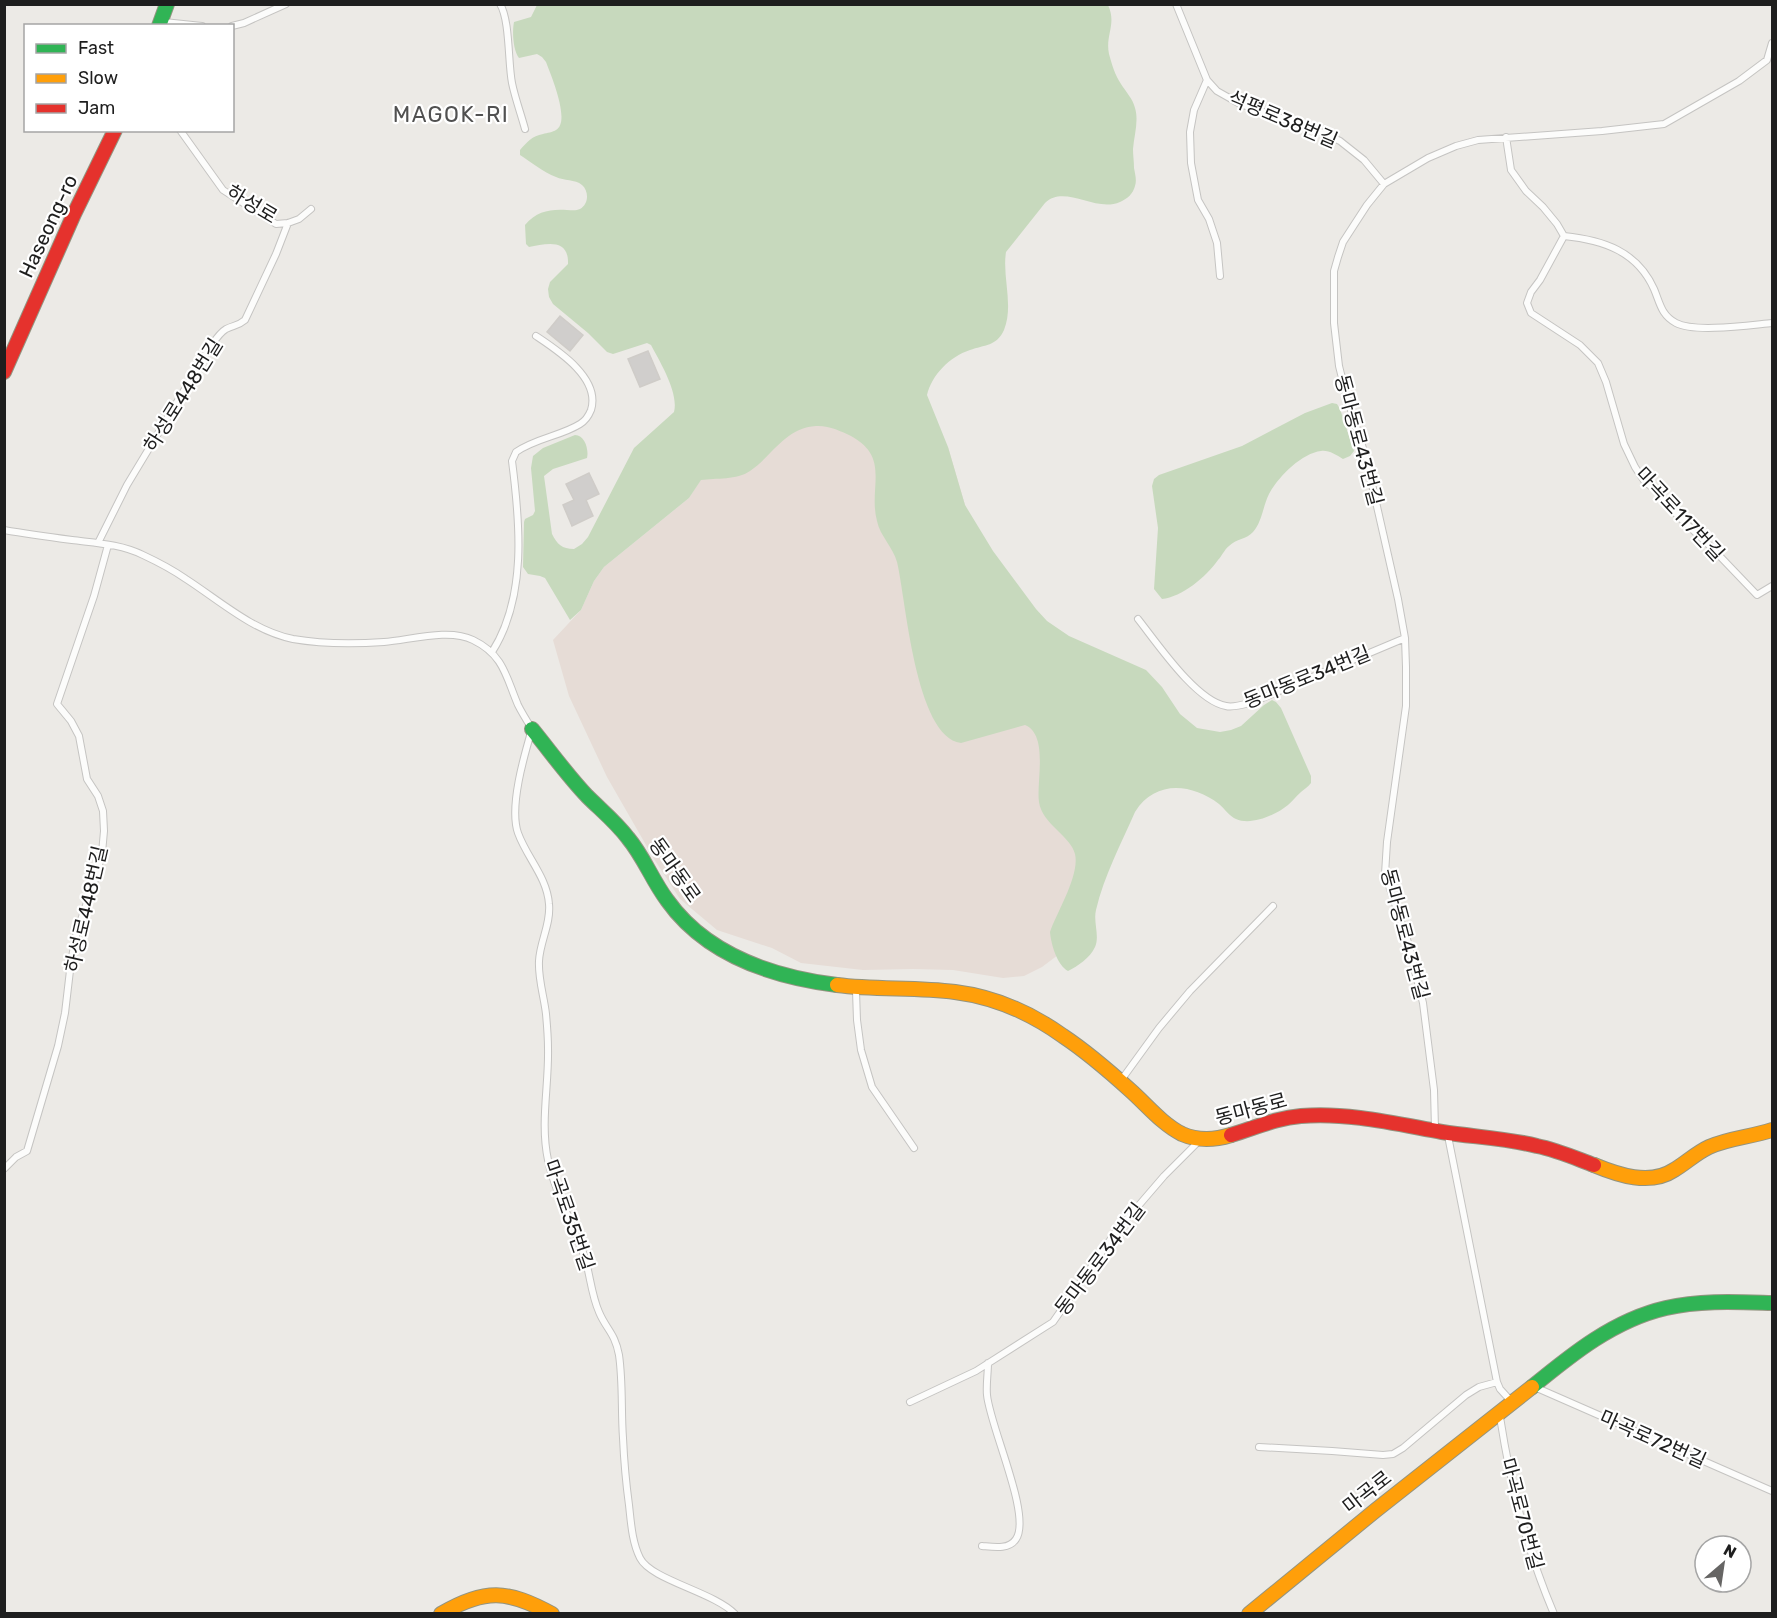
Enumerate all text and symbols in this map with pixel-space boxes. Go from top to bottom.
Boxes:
legend [24,24,234,132]
text: Fast [78,37,114,59]
text: Slow [78,67,118,89]
street label: 석평로38번길 [1225,85,1341,153]
text: Jam [78,97,115,119]
district label: MAGOK-RI [393,101,509,128]
street label: Haseong-ro [14,171,82,281]
street label: 하성로 [222,179,282,229]
street label: 하성로448번길 [138,334,228,456]
street label: 동마동로43번길 [1330,372,1388,508]
street label: 마곡로117번길 [1631,462,1729,566]
street label: 동마동로34번길 [1240,641,1374,713]
street label: 동마동로 [644,833,706,907]
street label: 하성로448번길 [60,843,112,975]
street label: 동마동로43번길 [1376,866,1434,1002]
street label: 동마동로 [1212,1088,1290,1130]
street label: 마곡로35번길 [539,1156,599,1274]
street label: 동마동로34번길 [1050,1198,1150,1320]
street label: 마곡로72번길 [1596,1405,1710,1473]
street label: 마곡로70번길 [1496,1455,1548,1573]
street label: 마곡로 [1338,1466,1396,1518]
north arrow [1693,1534,1753,1594]
text: N [1720,1540,1740,1562]

